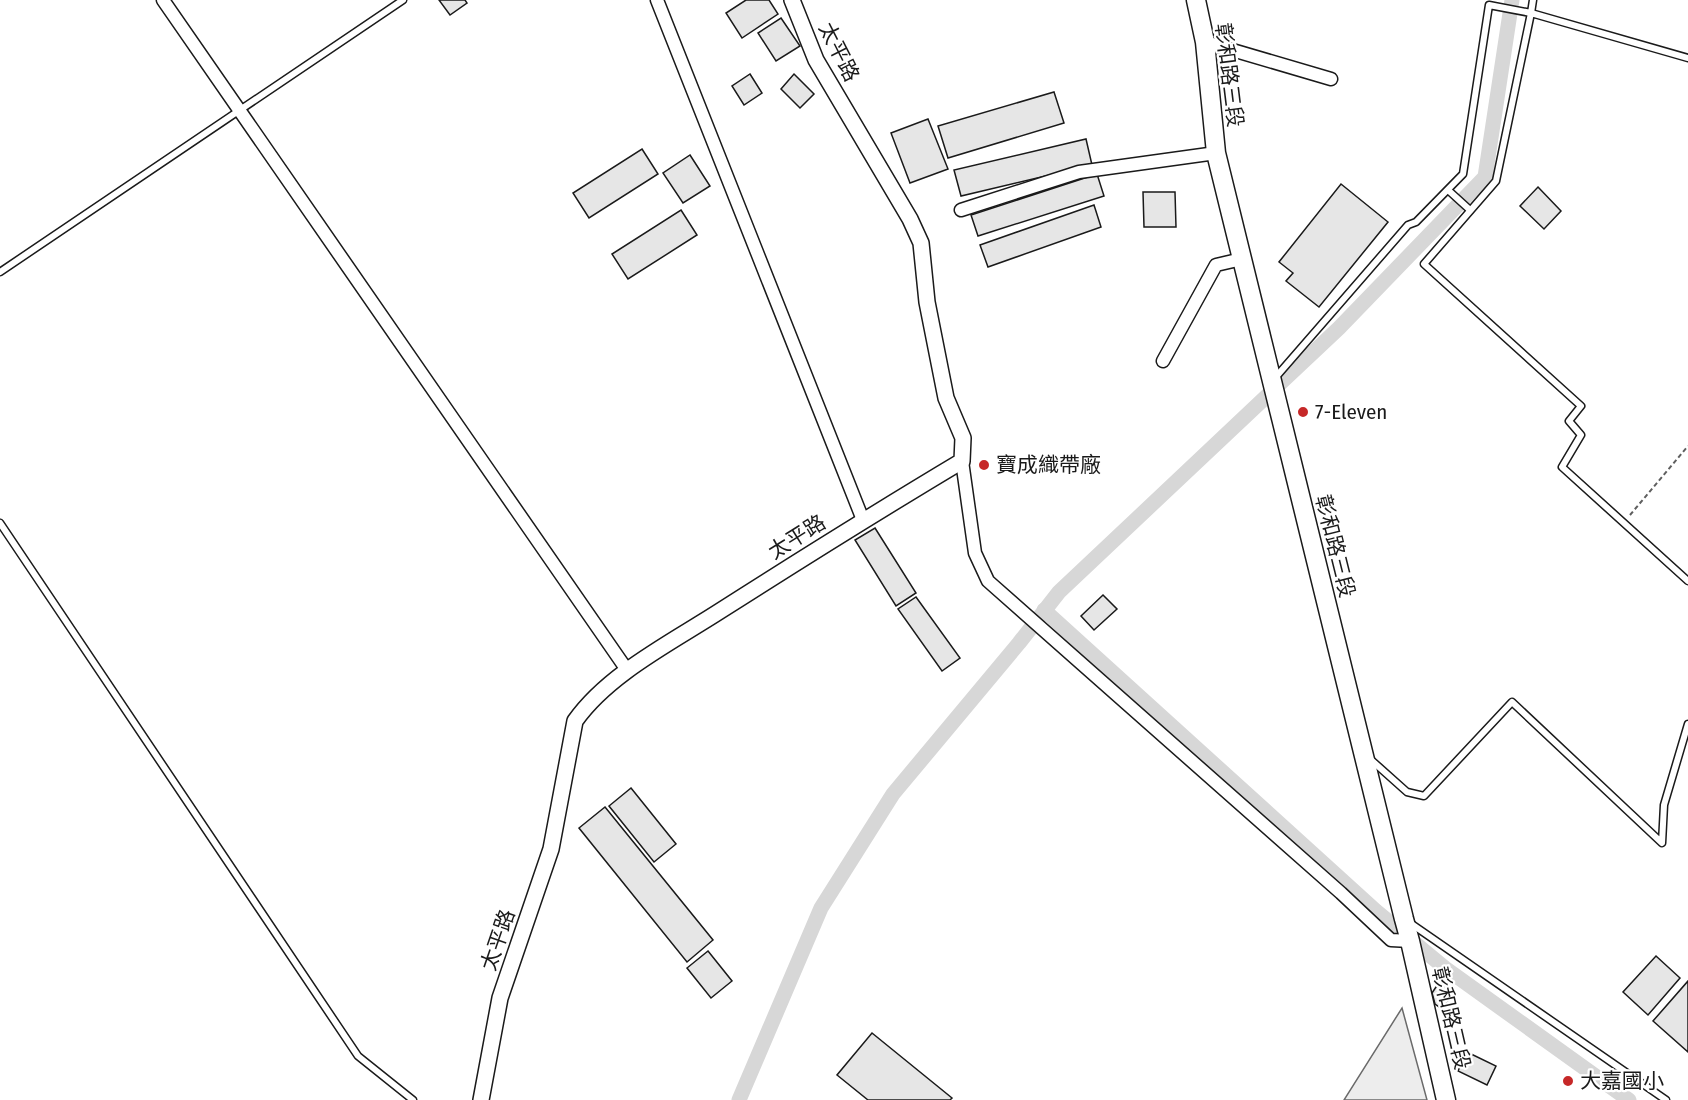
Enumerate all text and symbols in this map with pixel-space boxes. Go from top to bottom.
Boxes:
street label: 太平路 [813,18,865,86]
street label: 彰和路三段 [1210,21,1248,129]
place label: 7-Eleven [1315,399,1387,425]
marker: 7-Eleven [1296,405,1310,419]
place label: 寶成織帶廠 [996,452,1101,478]
marker: 寶成織帶廠 [977,458,991,472]
street label: 彰和路三段 [1310,492,1360,600]
street label: 太平路 [763,509,831,565]
street label: 太平路 [475,906,521,974]
street label: 彰和路三段 [1427,964,1475,1072]
place label: 大嘉國小 [1580,1068,1664,1094]
marker: 大嘉國小 [1561,1074,1575,1088]

